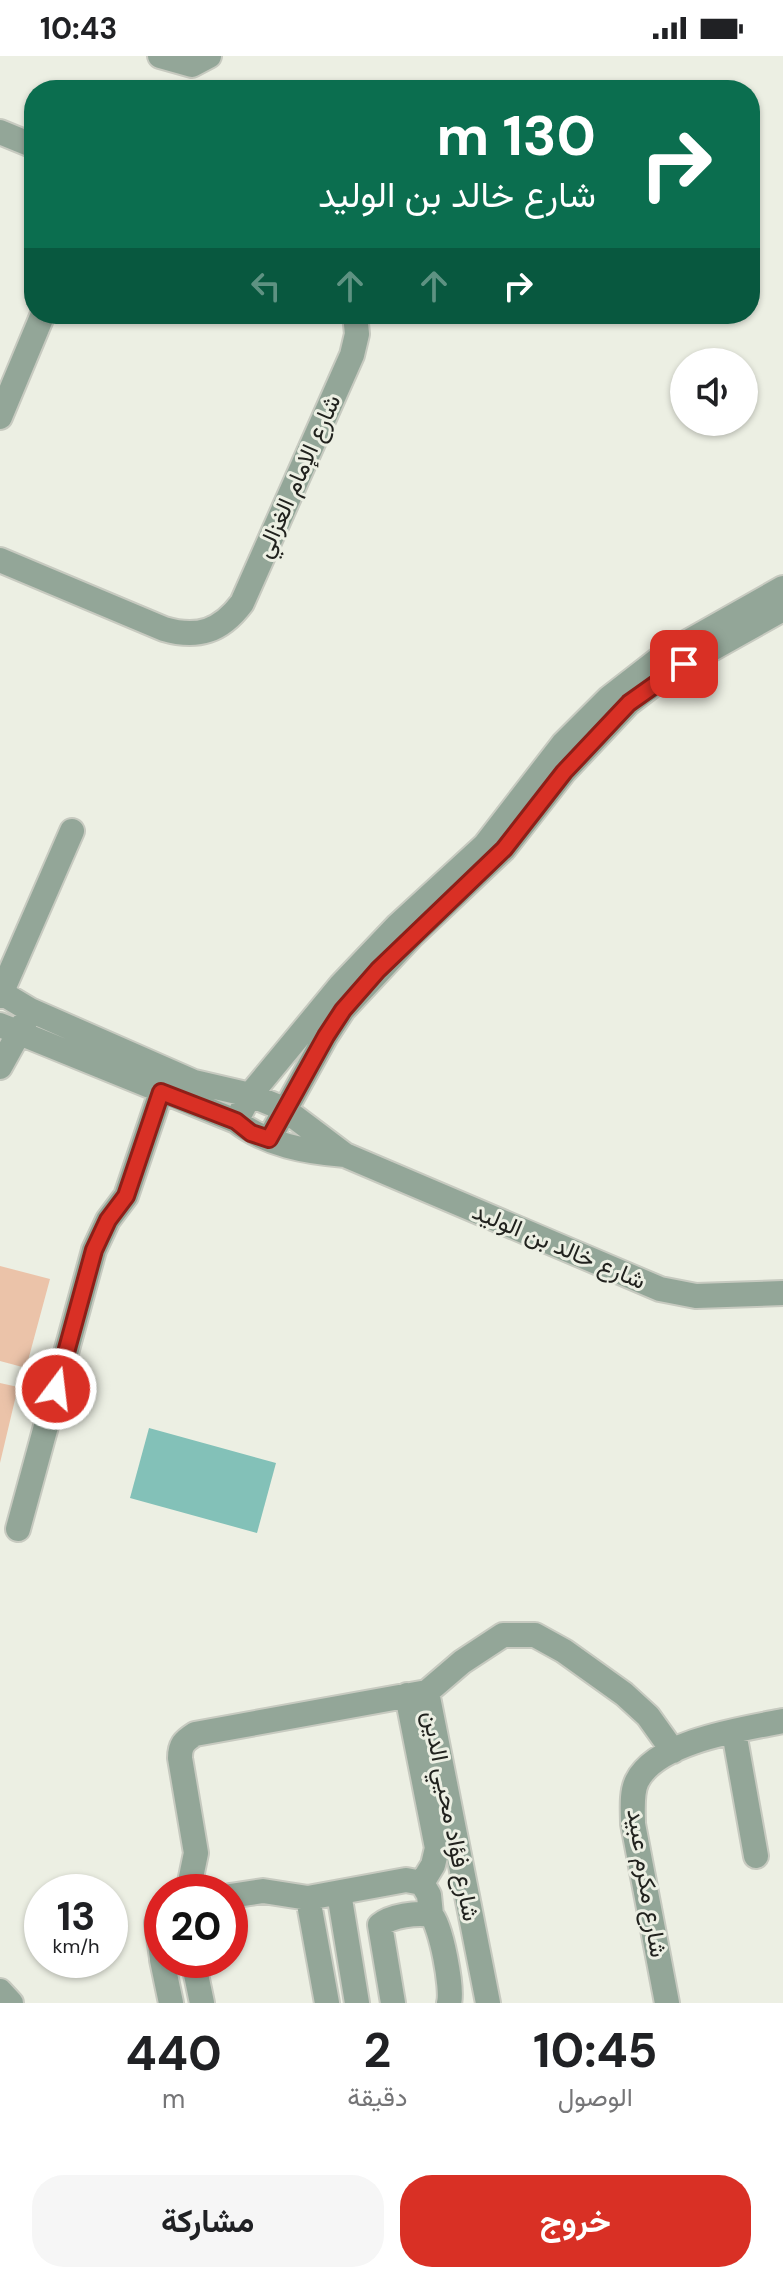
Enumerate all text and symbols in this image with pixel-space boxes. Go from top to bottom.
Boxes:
text: 10:43 [40,9,117,48]
text: 130 m [437,99,596,172]
icon: right [624,112,728,216]
text: شارع خالد بن الوليد [318,171,596,218]
icon: left [244,264,288,308]
icon: ahead [328,264,372,308]
icon: ahead [412,264,456,308]
icon: right [496,264,540,308]
map controls [670,348,758,436]
button: sound [670,348,758,436]
street label: شارع الإمام الغزالي [248,389,351,564]
pin [650,630,718,698]
icon: arrive [662,642,706,686]
street label: شارع خالد بن الوليد [467,1195,651,1297]
position arrow [14,1347,98,1431]
street label: شارع فؤاد محيي الدين [412,1708,487,1925]
street label: شارع مكرم عبيد [619,1806,675,1960]
speed limit sign: 20 [144,1874,248,1978]
text: 13 [57,1890,95,1942]
text: km/h [52,1933,100,1959]
text: 2 [364,2019,391,2082]
text: 10:45 [533,2019,657,2082]
text: 440 [126,2022,222,2085]
text: دقيقة [347,2080,407,2114]
text: الوصول [558,2080,633,2114]
text: m [162,2082,185,2116]
button: مشاركة [32,2175,384,2267]
button: خروج [400,2175,751,2267]

